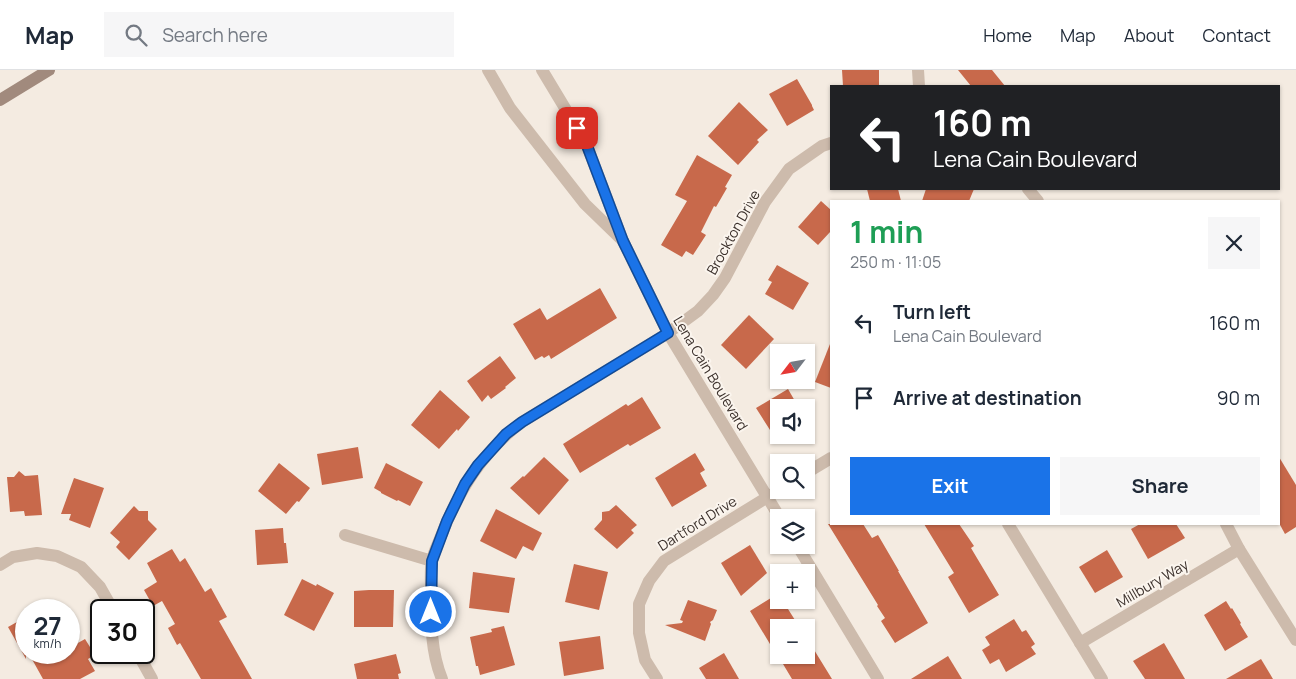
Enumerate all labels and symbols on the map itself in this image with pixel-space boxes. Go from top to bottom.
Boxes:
pin [556,107,598,149]
street label: Brockton Drive [702,186,764,278]
street label: Lena Cain Boulevard [669,312,753,434]
north arrow [770,344,815,389]
street label: Dartford Drive [654,491,740,555]
street label: Millbury Way [1112,554,1192,611]
position arrow [404,585,456,637]
speed limit sign: 30 [90,599,155,664]

